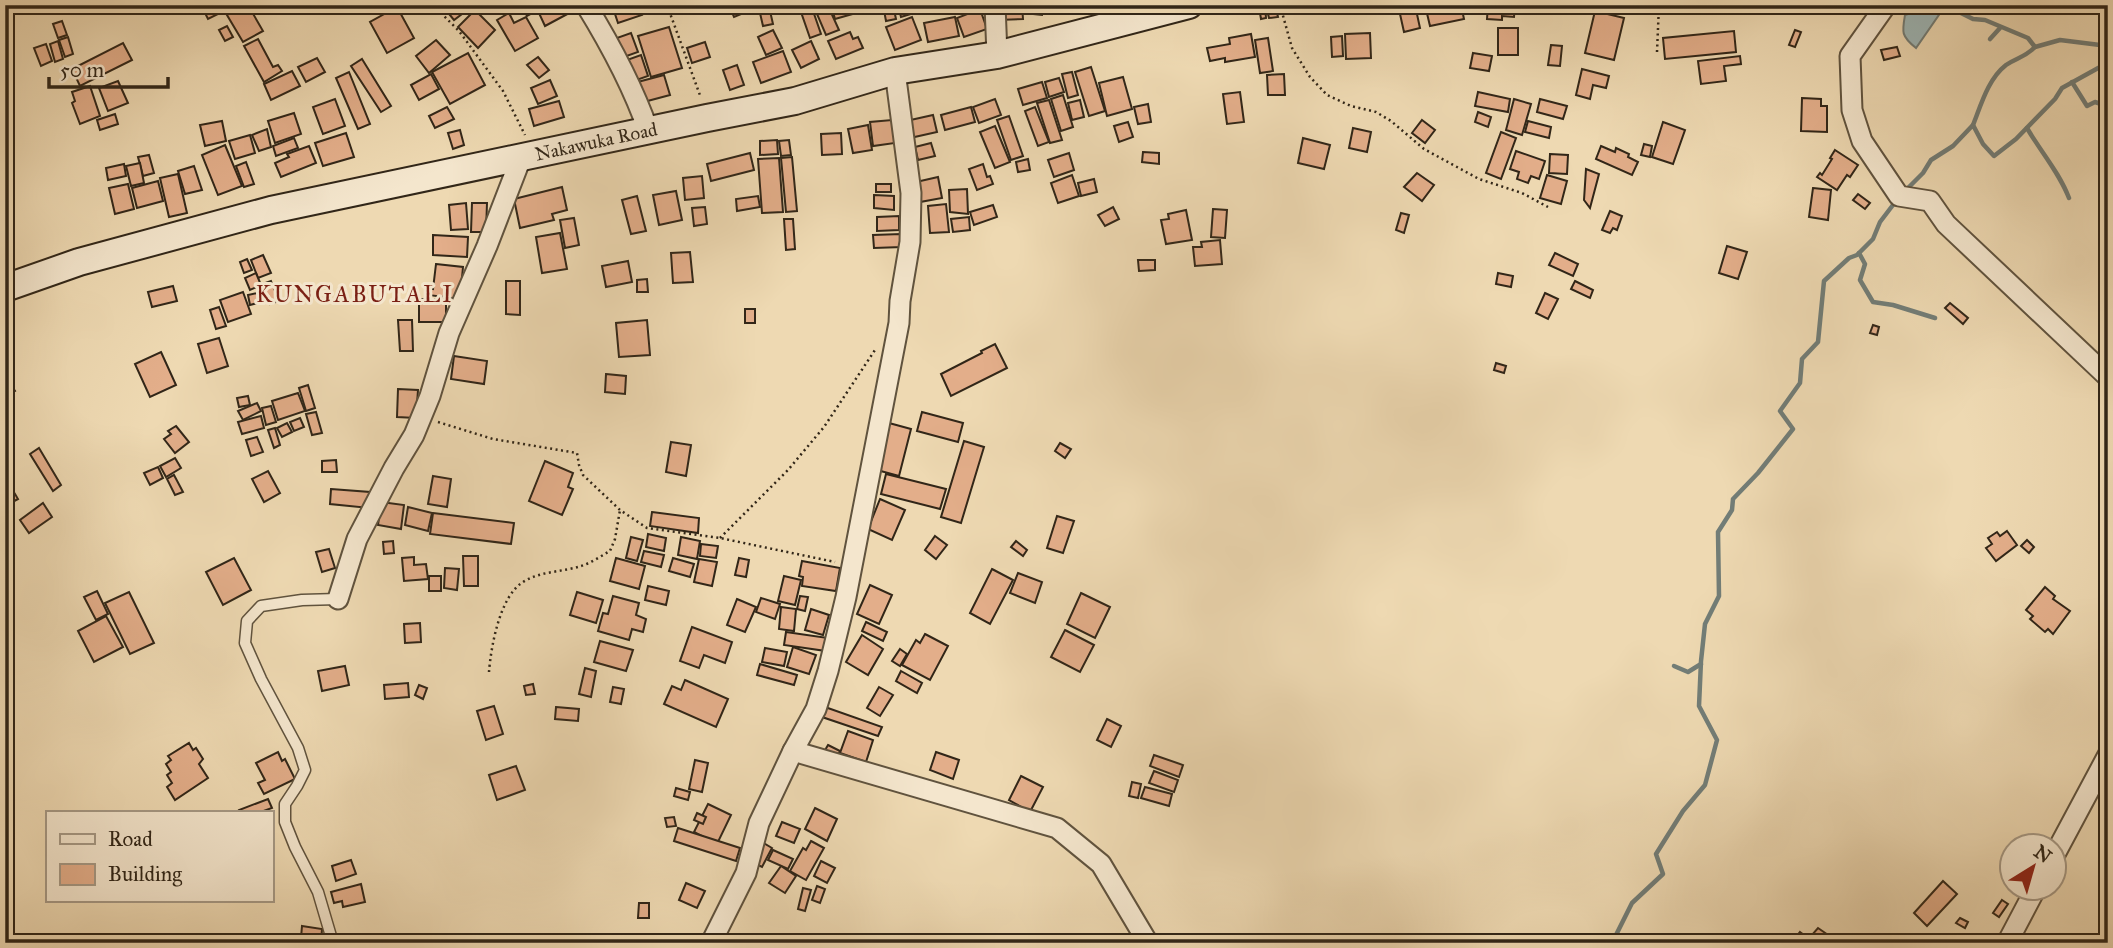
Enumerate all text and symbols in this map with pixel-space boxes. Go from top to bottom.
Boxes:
scale bar [49,46,168,90]
text: 50 m [60,57,105,83]
street label: Nakawuka Road [533,117,660,166]
district label: KUNGABUTALI [256,280,454,308]
legend [46,811,273,902]
text: Road [108,826,153,852]
north arrow [1997,832,2068,902]
text: N [2030,840,2056,868]
text: Building [108,861,182,887]

